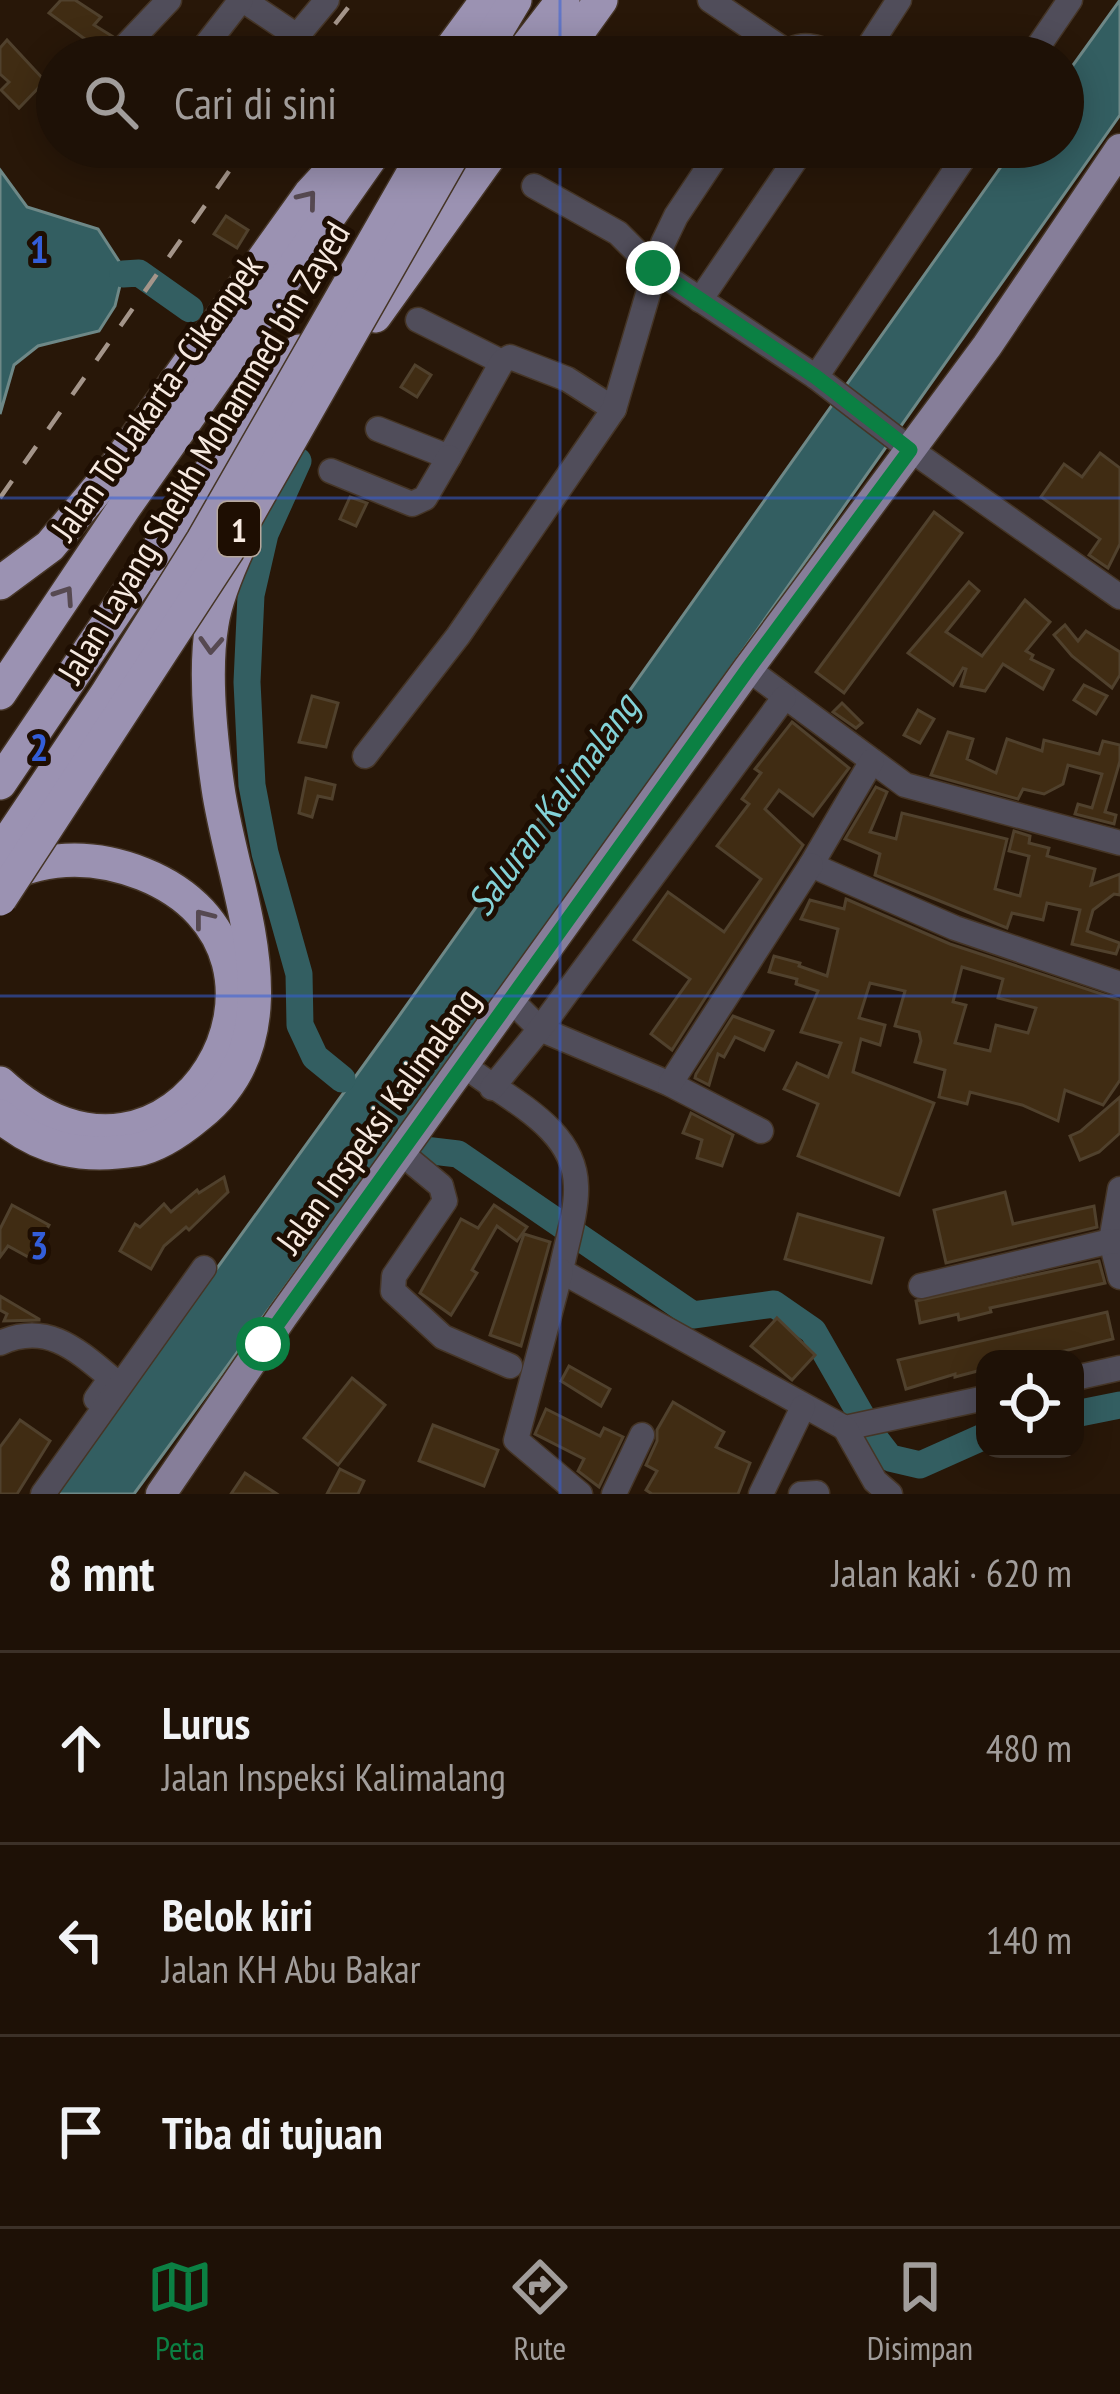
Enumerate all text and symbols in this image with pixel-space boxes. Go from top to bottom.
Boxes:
search box [36,36,1084,168]
icon: search [78,69,144,135]
text: Cari di sini [174,73,337,131]
one-way arrow [294,190,315,212]
street label: Jalan Layang Sheikh Mohammed bin Zayed [46,213,360,692]
text: 1 [30,223,48,274]
route end [626,241,680,295]
street label: Jalan Tol Jakarta–Cikampek [39,245,272,550]
road number: 1 [218,502,260,556]
one-way arrow [51,587,73,609]
one-way arrow [198,636,224,655]
water label: Saluran Kalimalang [455,681,651,925]
text: 2 [30,721,48,772]
one-way arrow [195,910,217,931]
street label: Jalan Inspeksi Kalimalang [264,978,489,1263]
text: 3 [30,1219,48,1270]
route start [236,1317,290,1371]
map controls [976,1350,1084,1458]
button: locate [976,1350,1084,1458]
text: 8 mnt [48,1539,154,1605]
text: Jalan kaki · 620 m [831,1547,1072,1598]
text: Lurus [162,1693,250,1751]
icon: ahead [48,1715,114,1781]
text: 480 m [986,1722,1072,1773]
text: Jalan Inspeksi Kalimalang [162,1751,506,1802]
text: Belok kiri [162,1885,313,1943]
icon: left [48,1907,114,1973]
text: 140 m [986,1914,1072,1965]
text: Jalan KH Abu Bakar [162,1943,420,1994]
icon: arrive [48,2099,114,2165]
text: Tiba di tujuan [162,2103,383,2161]
tab: Peta [147,2254,213,2369]
tab: Rute [507,2254,573,2369]
tab: Disimpan [867,2254,973,2369]

